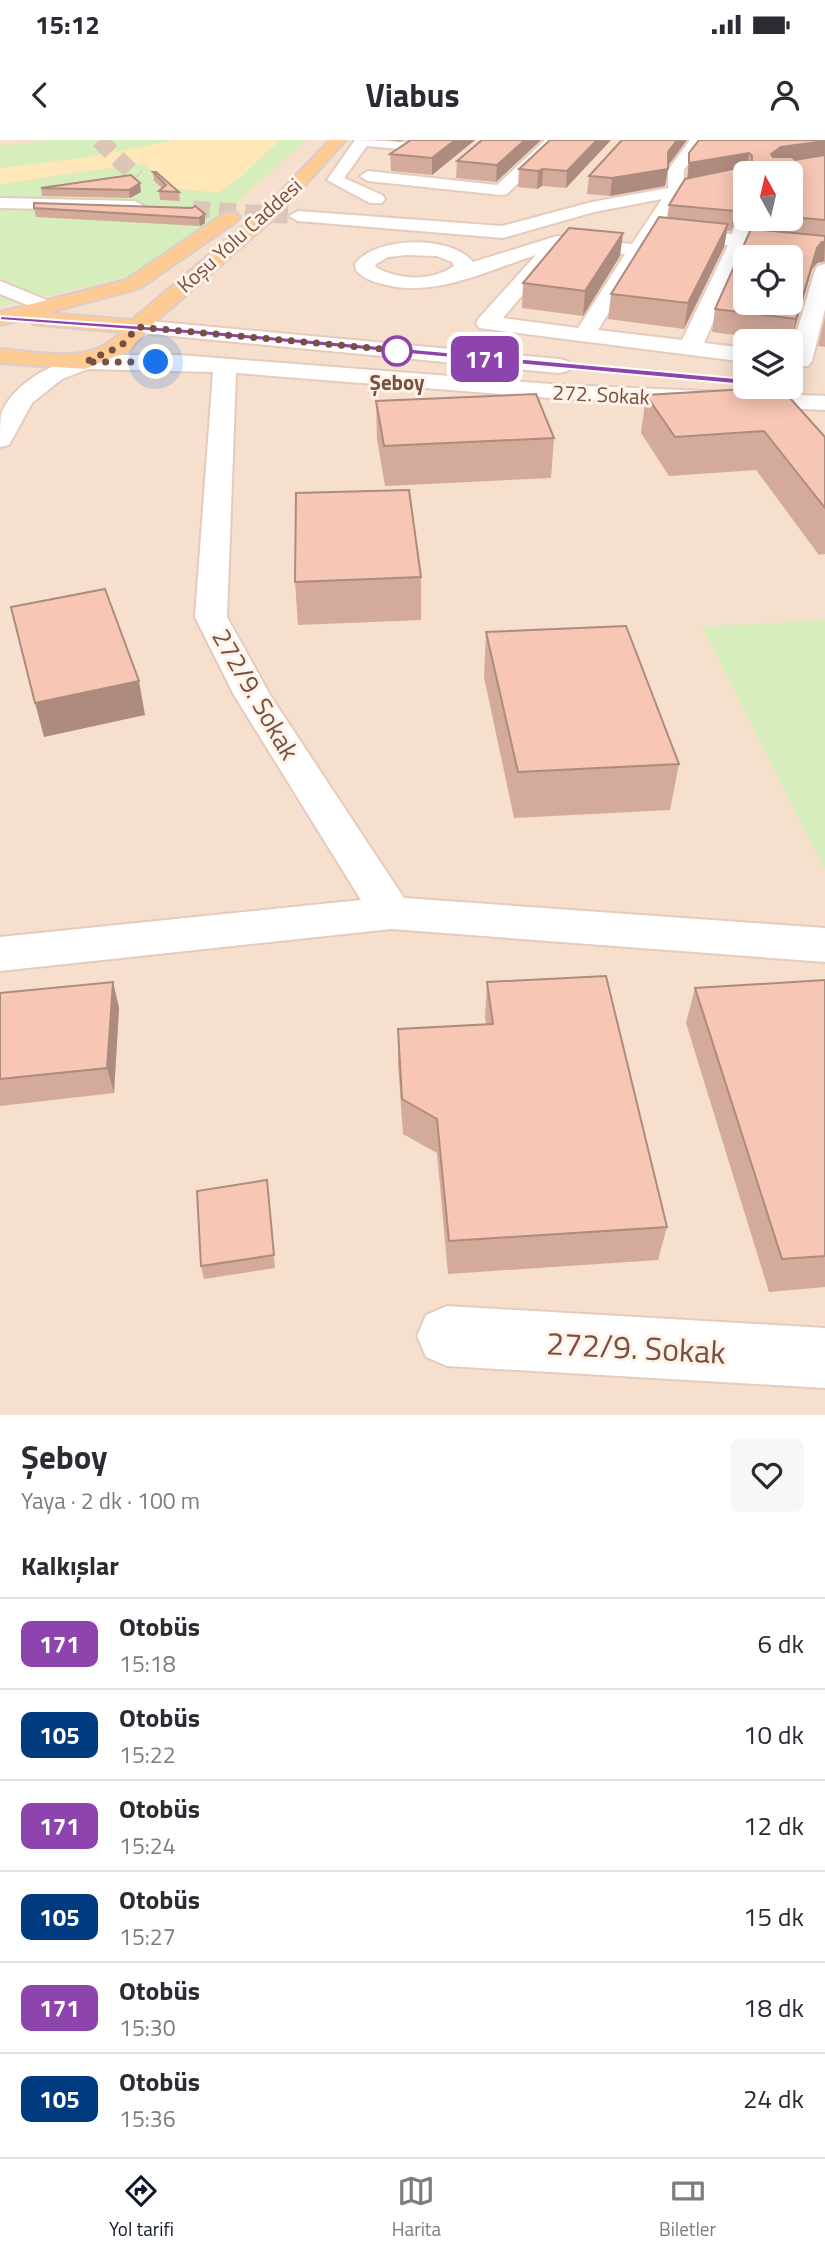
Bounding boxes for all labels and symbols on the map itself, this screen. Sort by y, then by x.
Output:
north arrow [733,161,803,231]
street label: Koşu Yolu Caddesi [169,170,309,300]
marker: Şeboy [382,336,412,366]
line badge: 171 [445,336,525,382]
your location [138,344,173,379]
place label: Şeboy [369,366,425,398]
street label: 272. Sokak [551,375,651,413]
street label: 272/9. Sokak [203,621,309,767]
street label: 272/9. Sokak [545,1318,727,1376]

